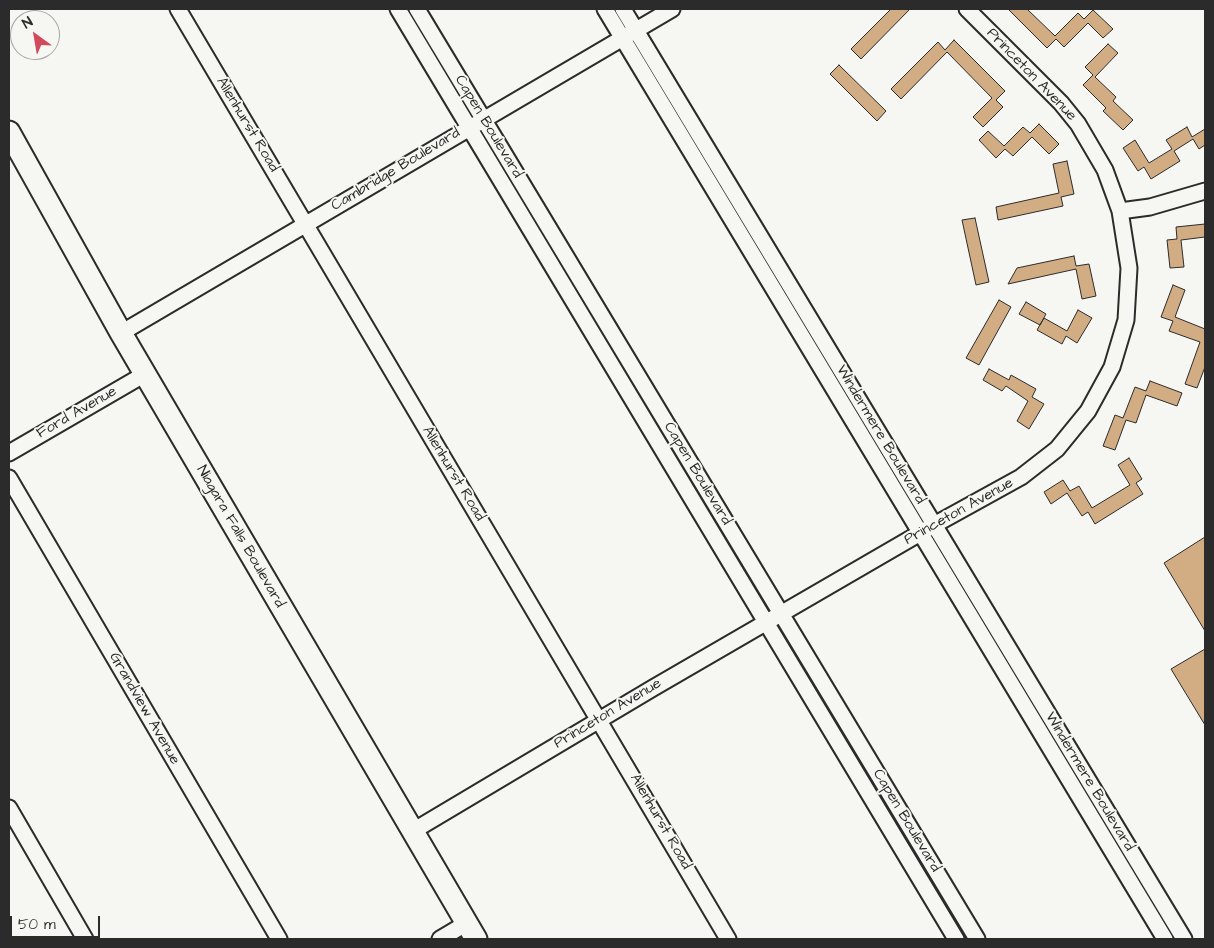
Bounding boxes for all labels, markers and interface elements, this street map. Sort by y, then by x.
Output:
north arrow [10,10,60,60]
text: N [19,12,37,34]
street label: Princeton Avenue [982,25,1080,125]
street label: Capen Boulevard [450,72,526,182]
street label: Allenhurst Road [212,74,282,176]
street label: Cambridge Boulevard [328,124,464,216]
street label: Windermere Boulevard [831,362,929,508]
street label: Ford Avenue [34,383,120,443]
street label: Capen Boulevard [659,419,735,529]
street label: Allenhurst Road [418,423,488,525]
street label: Niagara Falls Boulevard [192,463,288,611]
street label: Princeton Avenue [901,475,1017,549]
street label: Grandview Avenue [105,650,183,768]
street label: Princeton Avenue [551,675,665,753]
street label: Windermere Boulevard [1040,709,1138,855]
street label: Capen Boulevard [868,766,944,876]
street label: Allenhurst Road [625,771,695,873]
scale bar [12,906,102,938]
text: 50 m [18,914,56,935]

